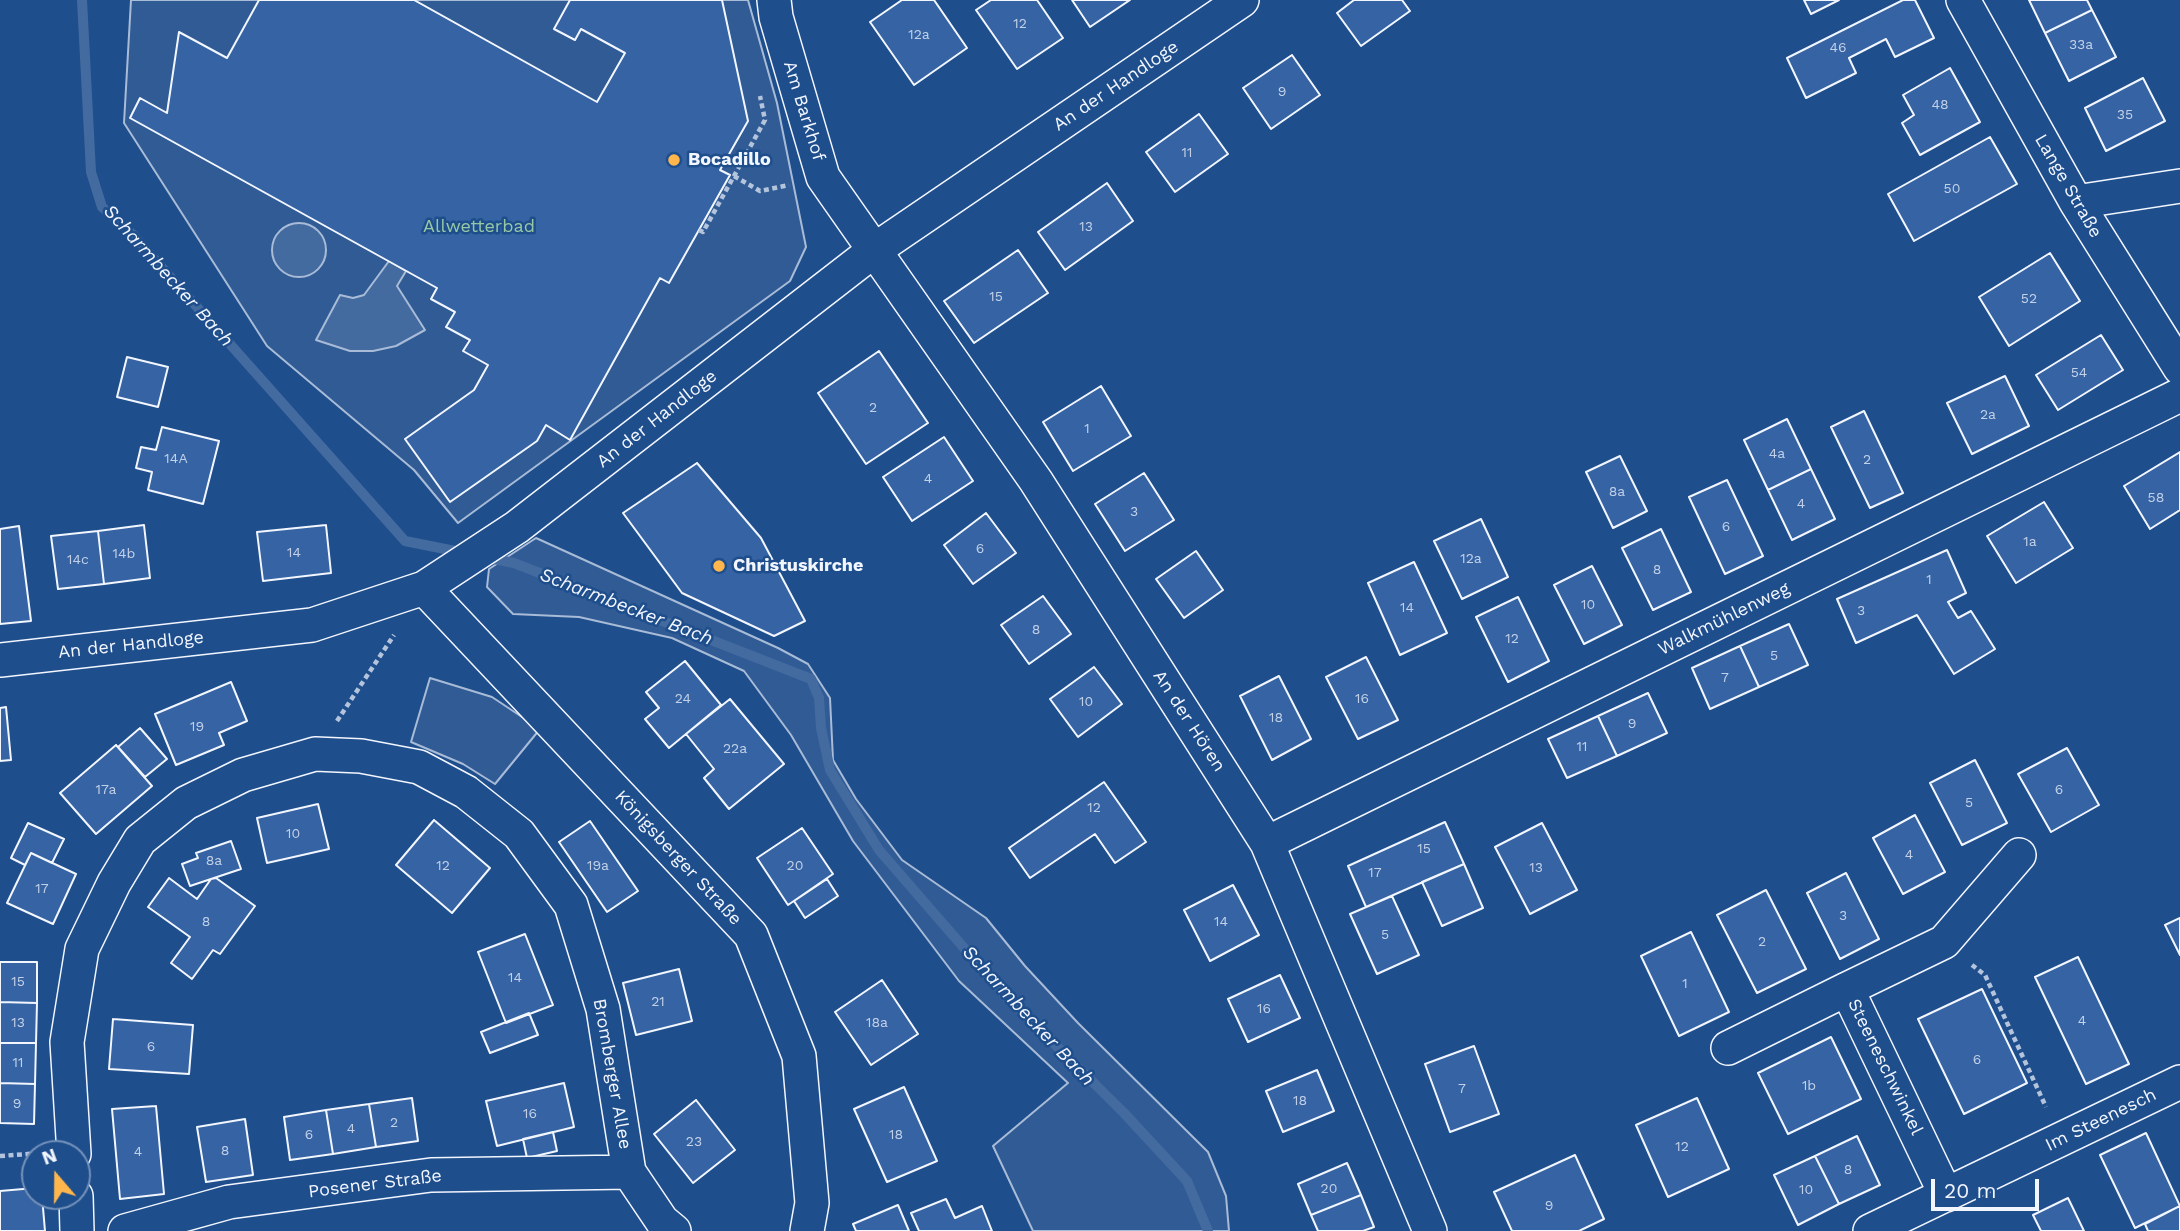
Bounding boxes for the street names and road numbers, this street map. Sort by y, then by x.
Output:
street label: An der Handloge [1049,36,1183,136]
street label: Am Barkhof [779,58,829,164]
street label: Lange Straße [2030,130,2106,242]
street label: An der Handloge [593,365,721,473]
street label: Walkmühlenweg [1655,578,1793,660]
street label: An der Handloge [57,627,205,663]
street label: An der Hören [1148,666,1230,776]
street label: Königsberger Straße [610,786,746,930]
street label: Steeneschwinkel [1843,995,1927,1139]
street label: Bromberger Allee [588,997,636,1151]
street label: Im Steenesch [2042,1084,2160,1156]
street label: Posener Straße [307,1165,443,1203]

